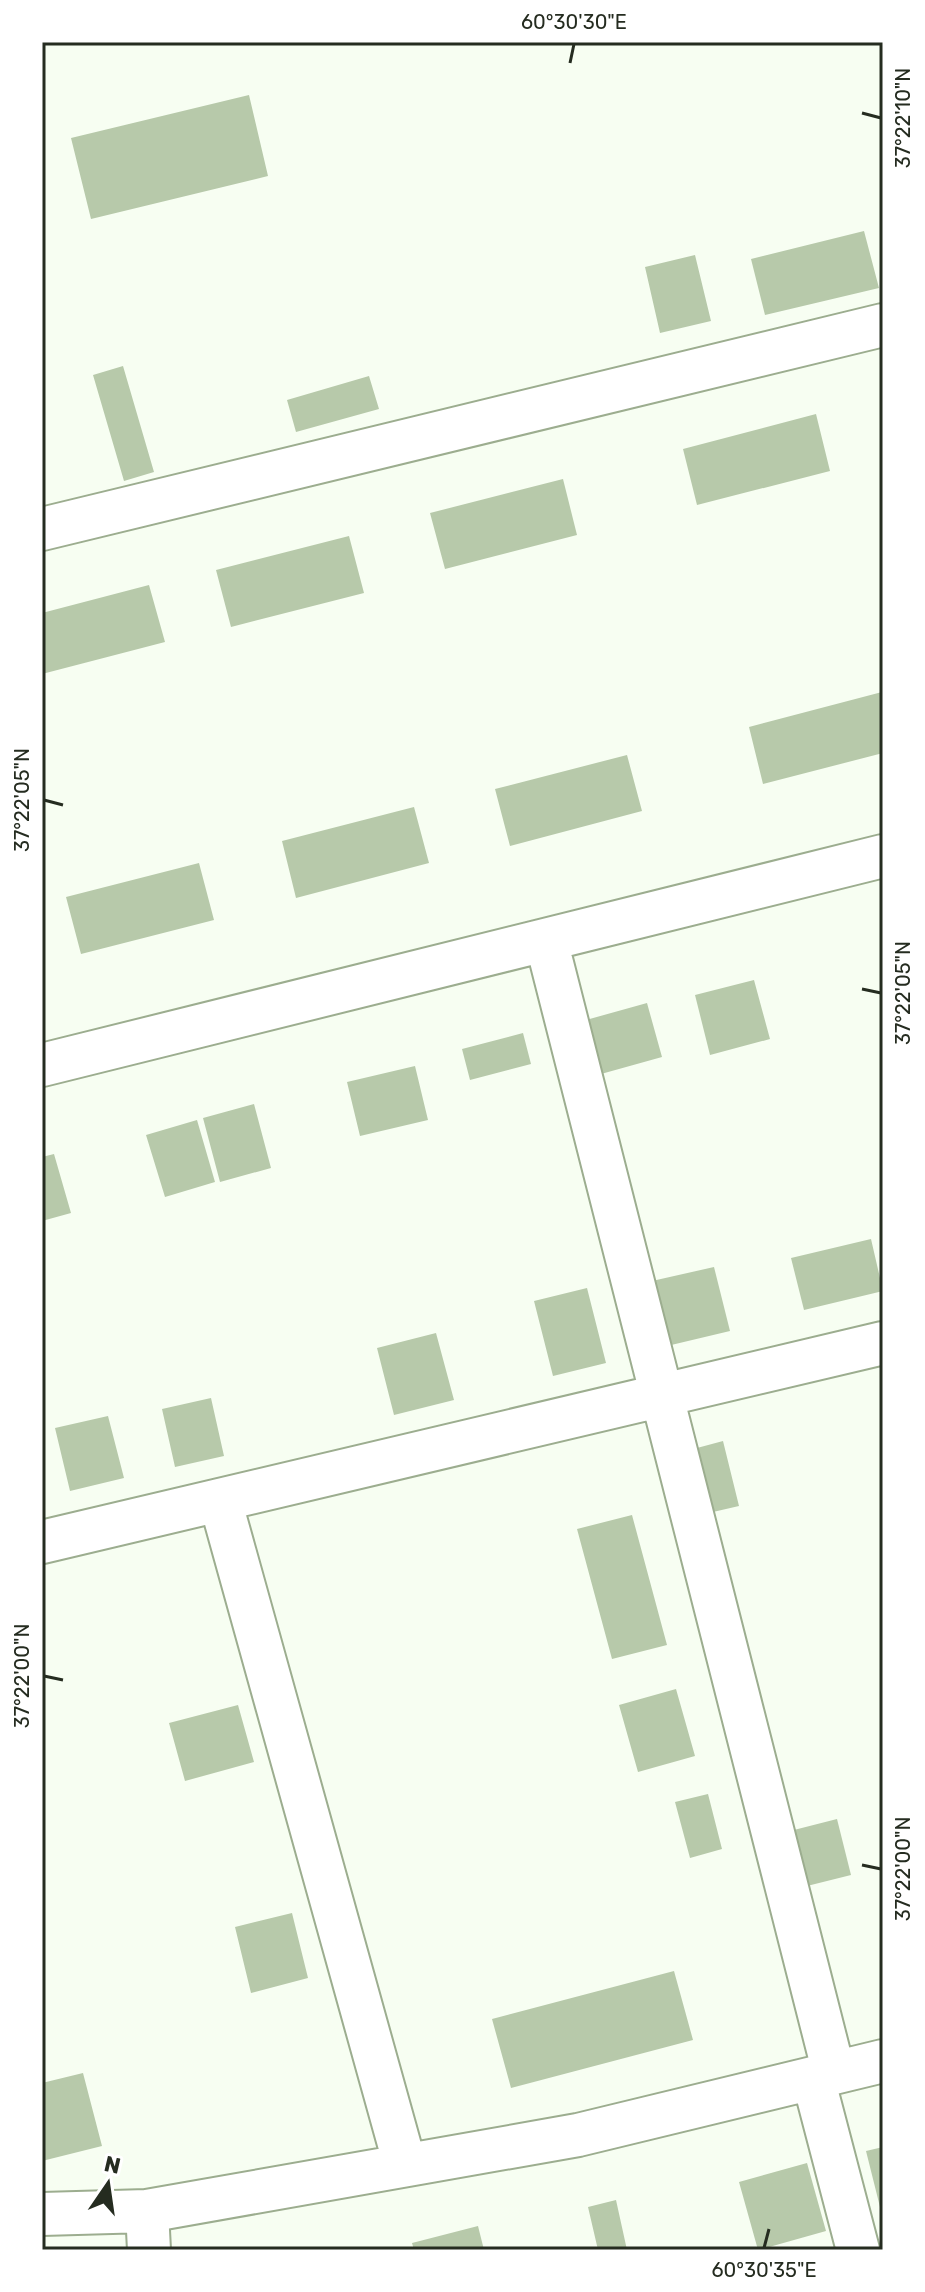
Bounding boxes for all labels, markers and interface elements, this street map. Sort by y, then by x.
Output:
text: 60°30'30"E [521,10,627,34]
text: 37°22'10"N [891,68,915,168]
text: 37°22'05"N [10,748,34,852]
text: 37°22'05"N [891,941,915,1045]
text: 37°22'00"N [10,1624,34,1728]
text: 37°22'00"N [891,1817,915,1921]
north arrow [68,2144,148,2224]
text: N [102,2150,123,2180]
text: 60°30'35"E [711,2258,817,2282]

